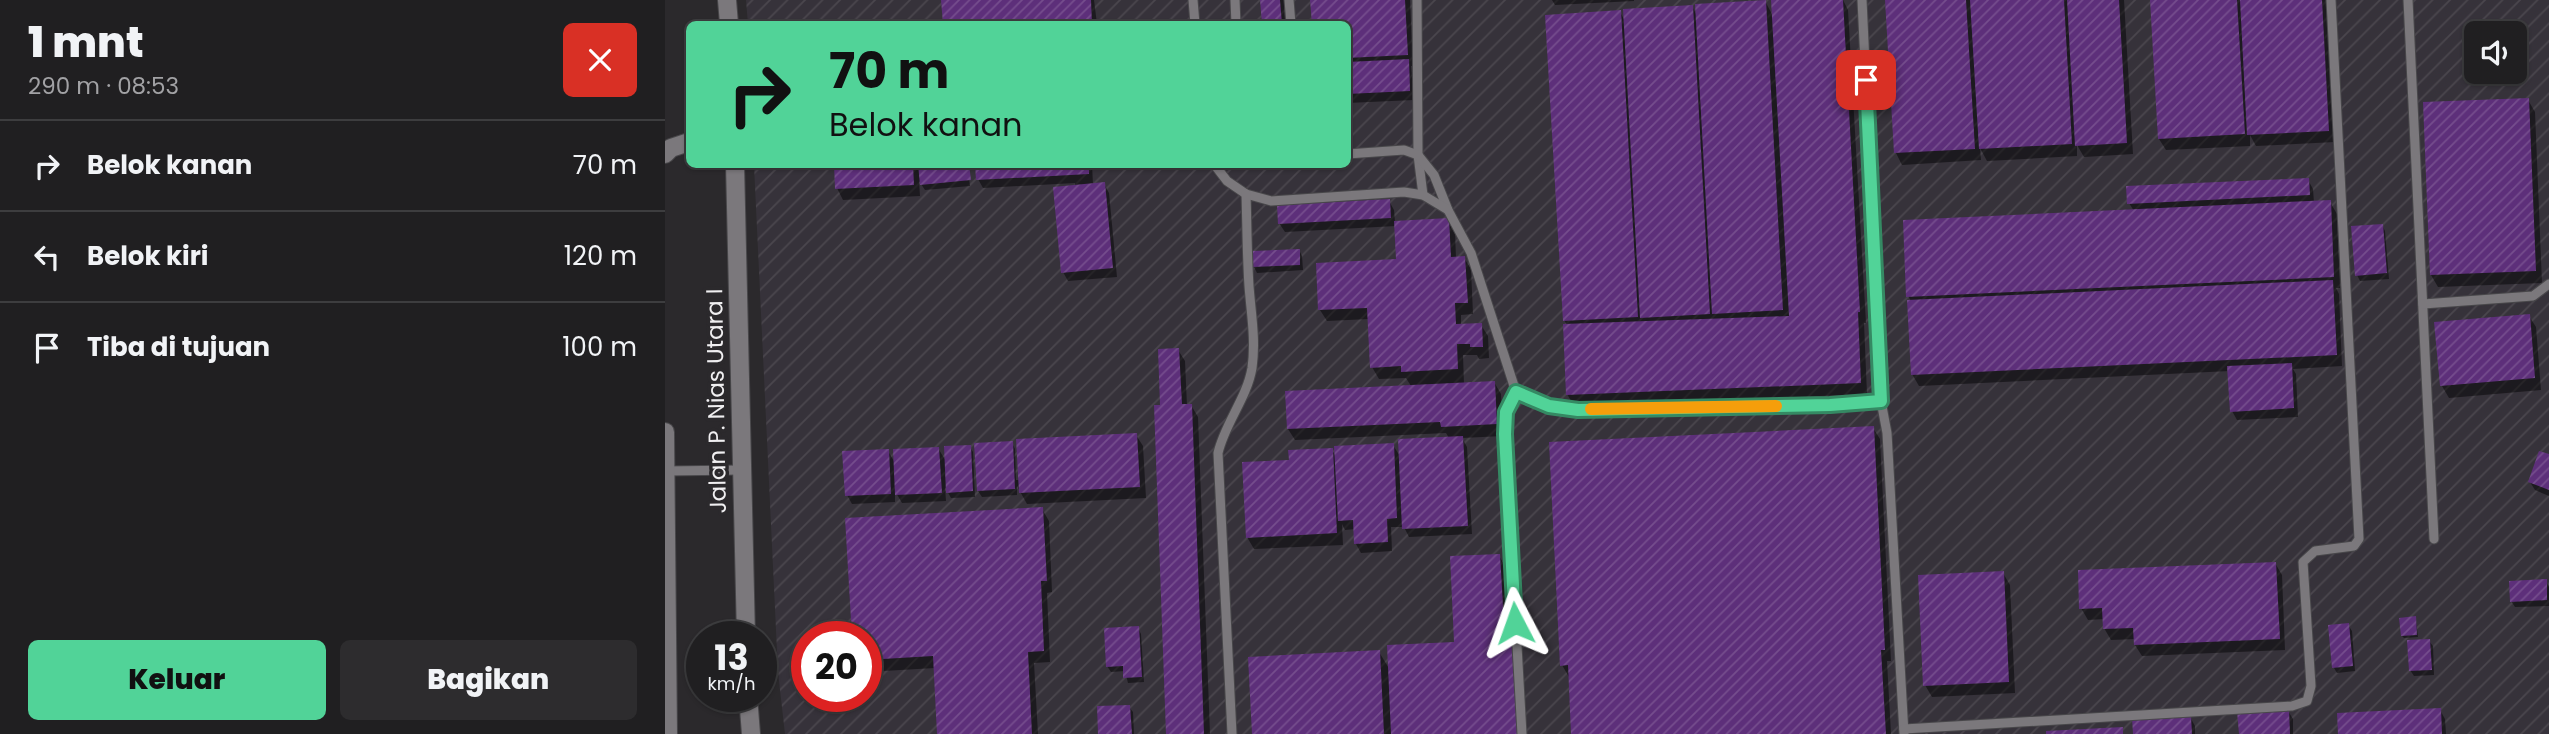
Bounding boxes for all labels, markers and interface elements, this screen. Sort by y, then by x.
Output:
text: 1 mnt [28,13,144,72]
map controls [2464,21,2527,84]
button: sound [2464,21,2527,84]
button: close [563,23,637,97]
text: 70 m [829,37,949,105]
icon: right [714,49,805,140]
pin [1836,50,1896,110]
icon: arrive [1847,61,1885,99]
text: 290 m · 08:53 [28,70,179,102]
text: Belok kanan [829,102,1023,147]
icon: right [28,147,66,185]
text: Belok kanan [87,147,252,183]
text: 70 m [573,147,637,183]
icon: left [28,238,66,276]
text: Belok kiri [87,238,209,274]
text: 120 m [564,238,637,274]
street label: Jalan P. Nias Utara I [698,288,734,514]
icon: arrive [28,329,66,367]
text: Tiba di tujuan [87,329,270,365]
text: 100 m [562,329,637,365]
position arrow [1478,586,1552,660]
speed limit sign: 20 [791,621,882,712]
text: 13 [714,633,749,682]
button: Keluar [28,640,326,720]
button: Bagikan [340,640,637,720]
text: km/h [708,671,755,696]

